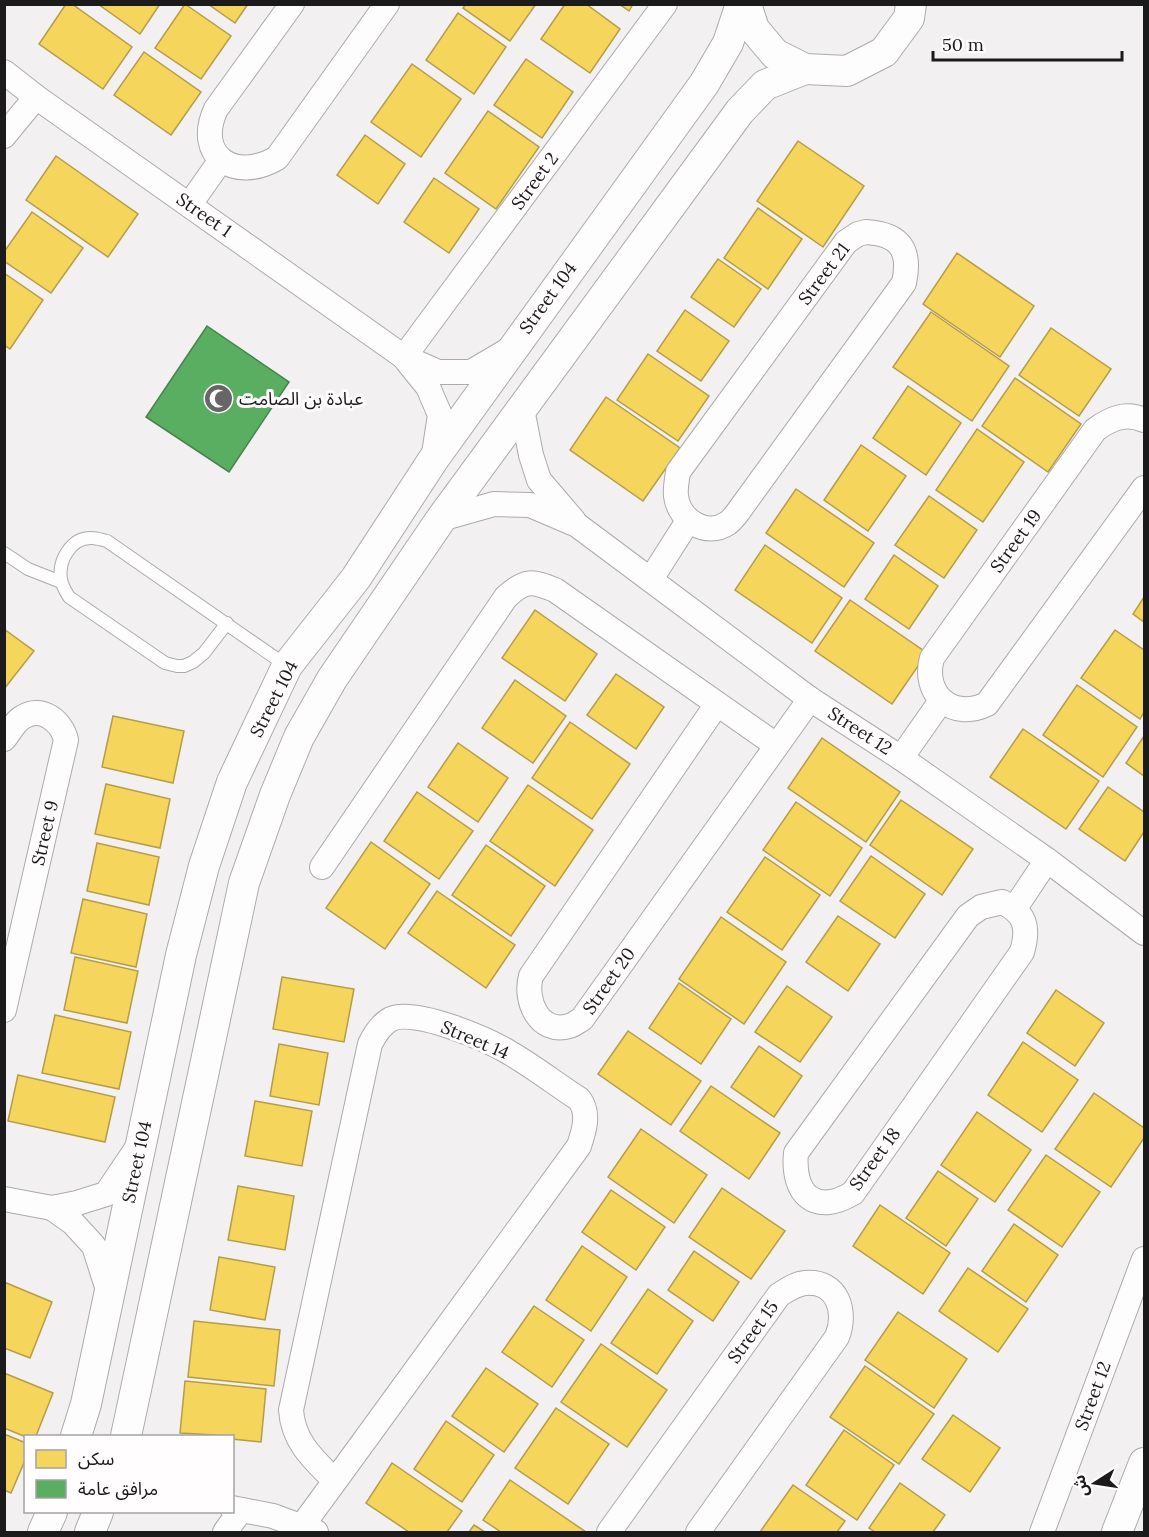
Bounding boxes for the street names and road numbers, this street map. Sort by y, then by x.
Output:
street label: Street 2 [506,147,563,214]
street label: Street 1 [172,187,236,242]
street label: Street 21 [793,238,854,309]
street label: Street 104 [514,257,582,338]
street label: Street 19 [985,505,1046,577]
street label: Street 104 [244,656,303,741]
street label: Street 12 [824,701,897,760]
street label: Street 9 [26,798,63,868]
street label: Street 20 [577,943,640,1019]
street label: Street 14 [438,1015,513,1064]
street label: Street 104 [117,1119,156,1205]
street label: Street 18 [844,1123,905,1195]
street label: Street 15 [722,1296,783,1368]
street label: Street 12 [1069,1358,1116,1434]

